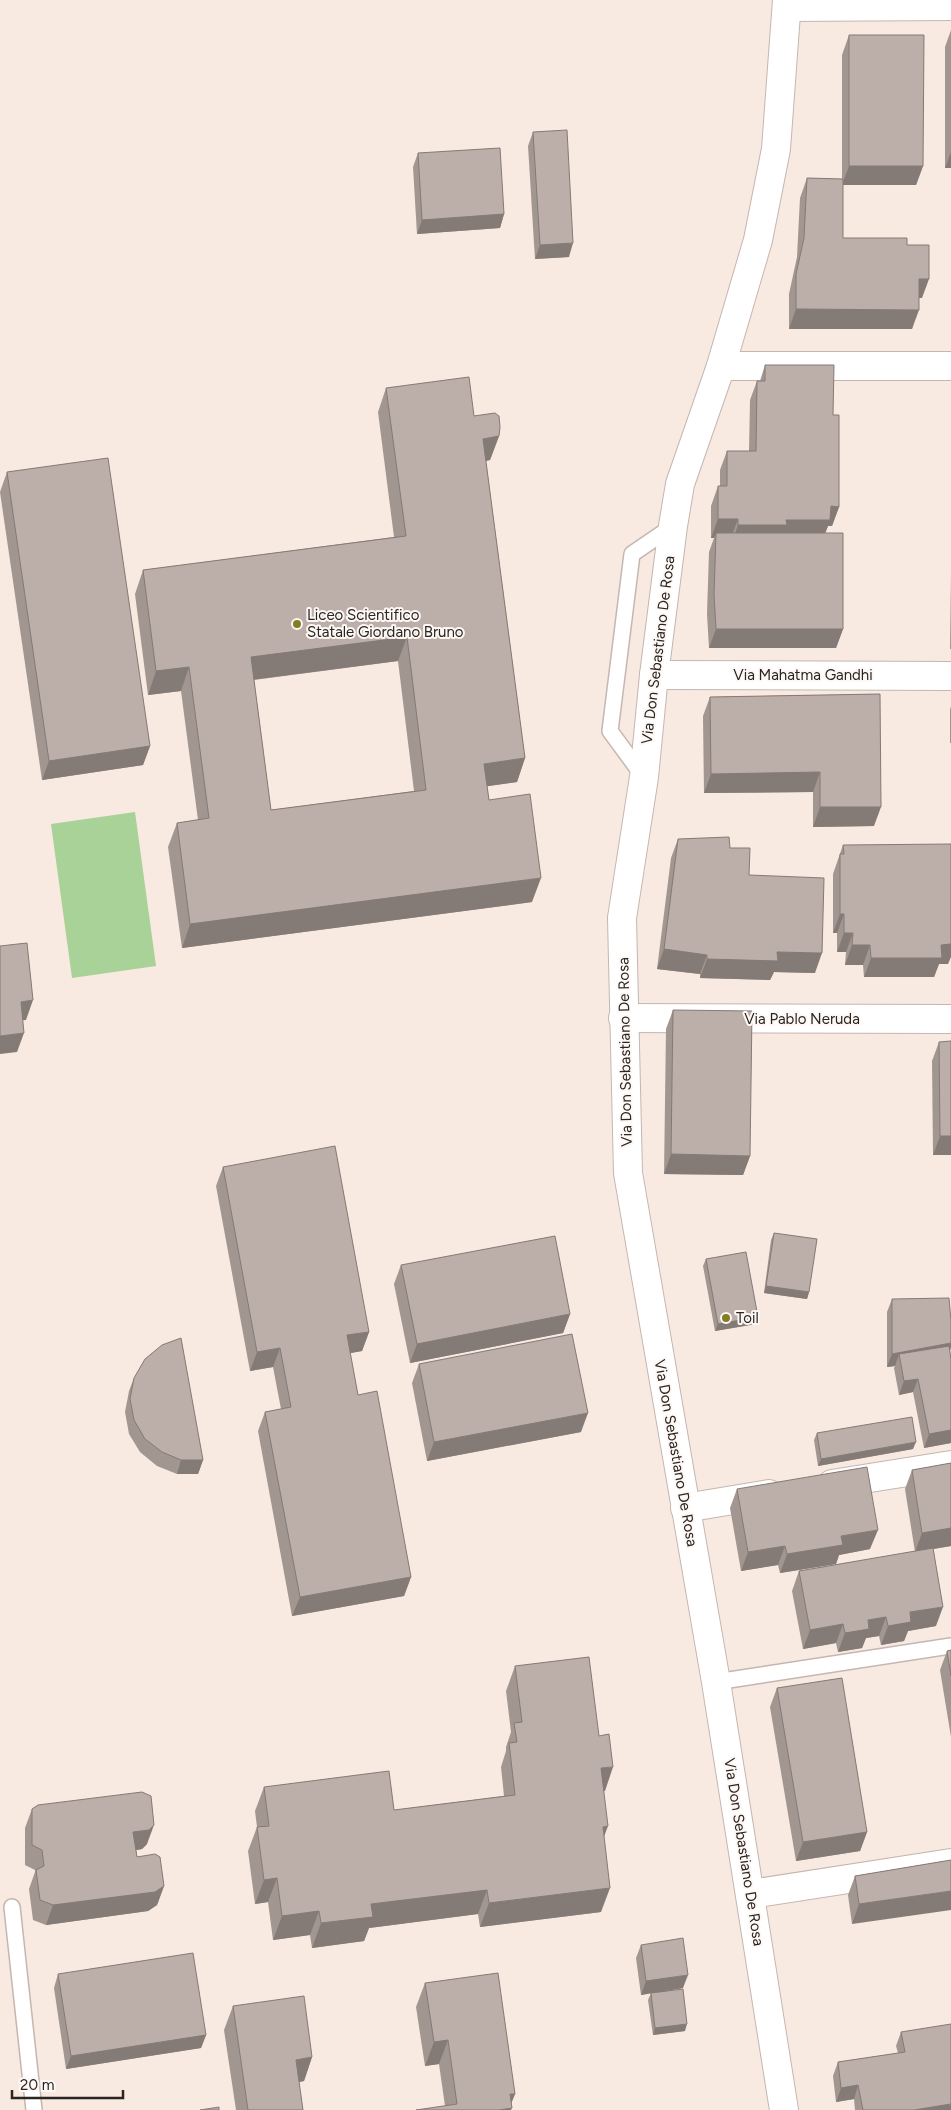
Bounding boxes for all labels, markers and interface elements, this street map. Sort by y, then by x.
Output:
street label: Via Don Sebastiano De Rosa [638,555,678,745]
place label: Liceo Scientifico Statale Giordano Bruno [307,606,464,641]
marker: Liceo Scientifico Statale Giordano Bruno [291,618,303,630]
street label: Via Mahatma Gandhi [733,666,873,684]
street label: Via Don Sebastiano De Rosa [614,957,636,1147]
street label: Via Pablo Neruda [744,1010,860,1028]
place label: Toil [736,1309,759,1327]
marker: Toil [720,1312,732,1324]
street label: Via Don Sebastiano De Rosa [651,1358,701,1548]
street label: Via Don Sebastiano De Rosa [720,1757,768,1947]
scale bar [12,2068,124,2100]
text: 20 m [20,2076,54,2094]

